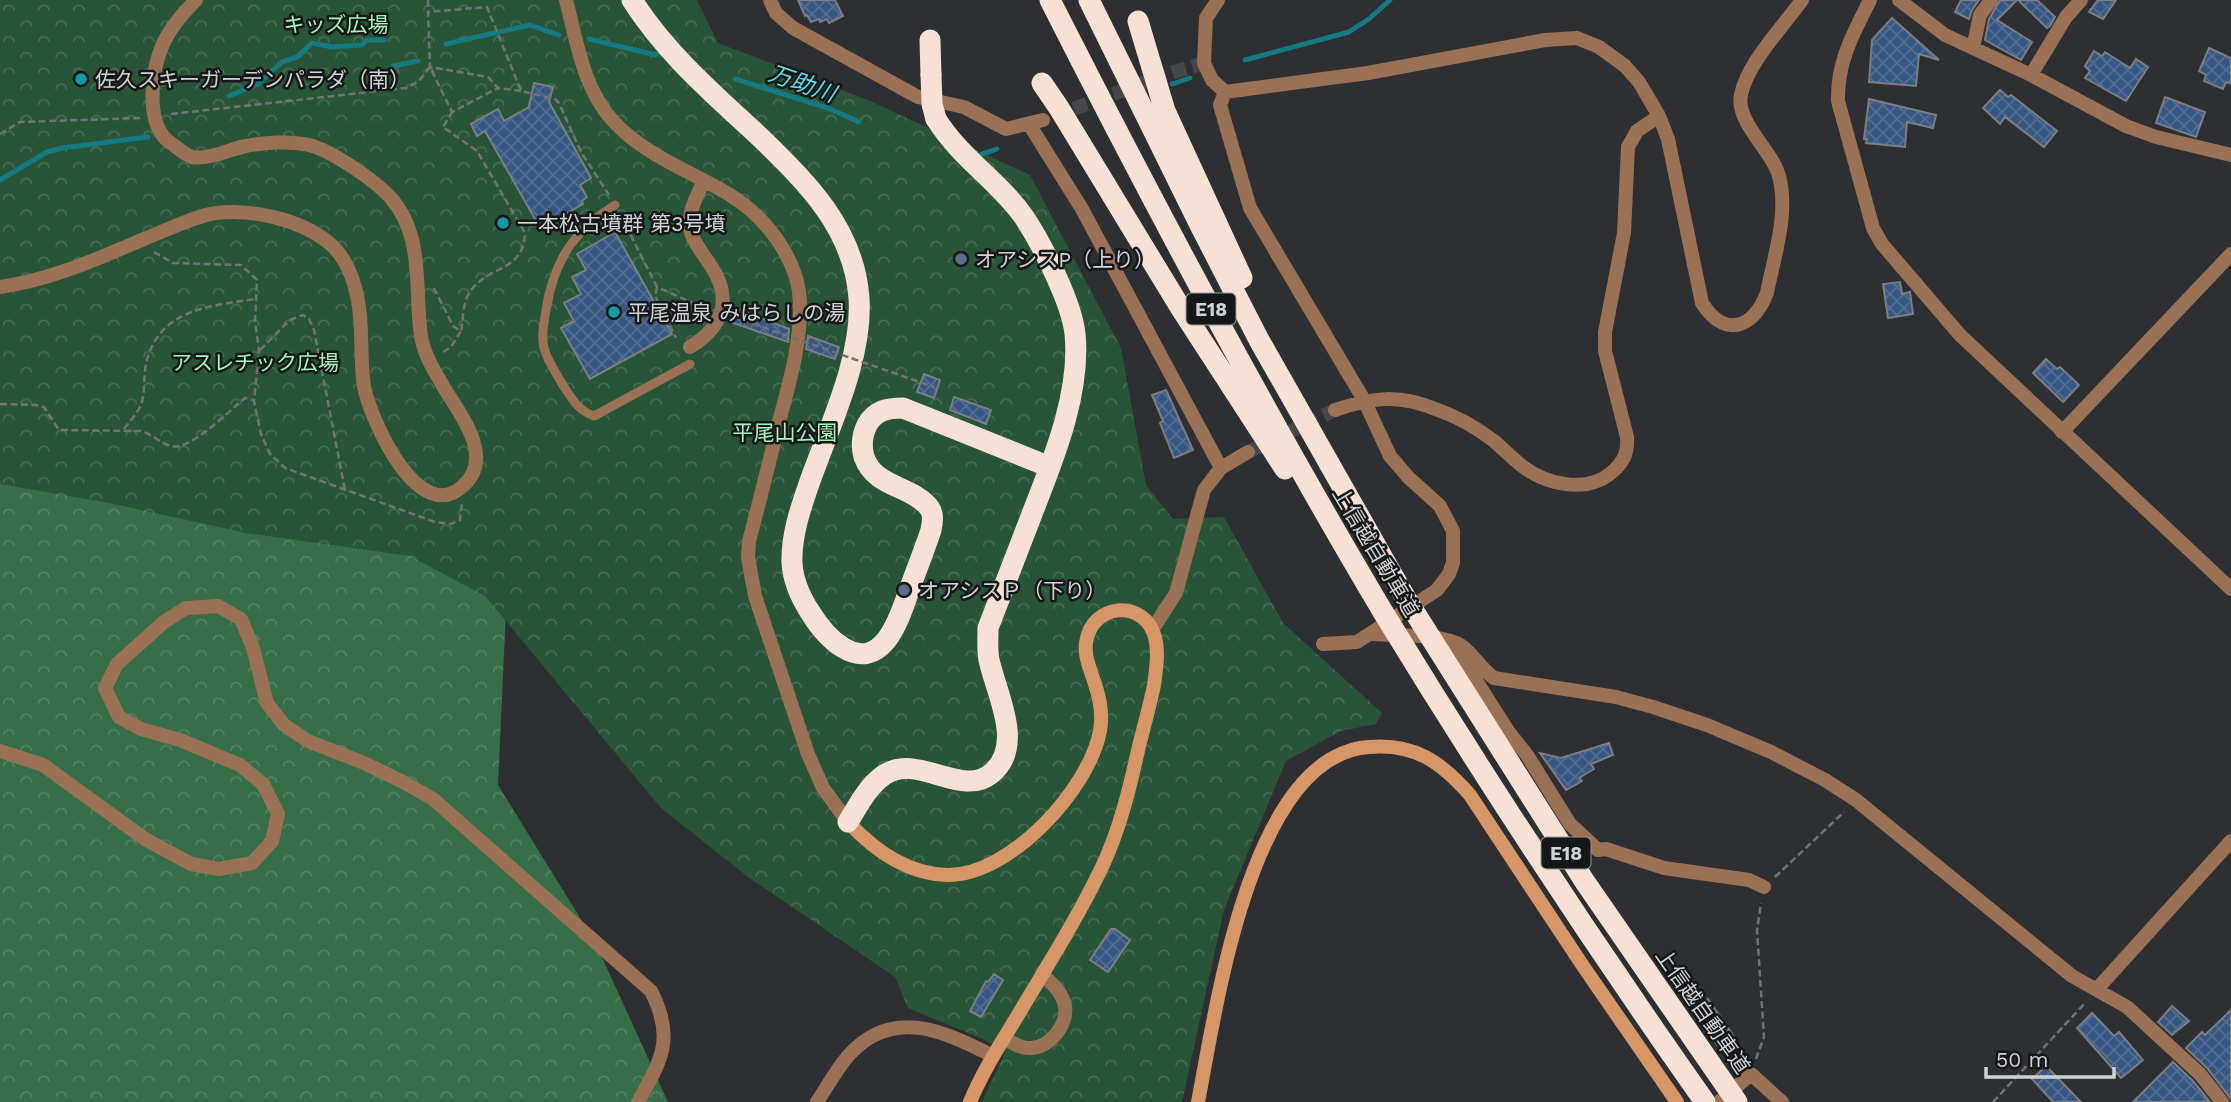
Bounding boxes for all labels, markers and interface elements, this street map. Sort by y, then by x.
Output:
park label: キッズ広場 [284,12,389,37]
water label: 万助川 [765,60,842,109]
place label: 佐久スキーガーデンパラダ（南） [95,67,410,92]
marker: 佐久スキーガーデンパラダ（南） [73,71,89,87]
place label: 一本松古墳群 第3号墳 [517,211,725,236]
marker: 一本松古墳群 第3号墳 [495,215,511,231]
place label: オアシスP（上り） [975,247,1155,272]
marker: オアシスP（上り） [953,251,969,267]
road number: E18 [1186,294,1236,324]
place label: 平尾温泉 みはらしの湯 [628,300,845,325]
marker: 平尾温泉 みはらしの湯 [606,304,622,320]
park label: アスレチック広場 [171,350,339,375]
park label: 平尾山公園 [733,420,838,445]
street label: 上信越自動車道 [1327,483,1425,621]
place label: オアシスＰ（下り） [918,578,1106,603]
marker: オアシスＰ（下り） [896,582,912,598]
road number: E18 [1542,838,1590,868]
street label: 上信越自動車道 [1651,944,1755,1078]
scale bar [1986,1036,2114,1080]
text: 50 m [1996,1047,2048,1072]

